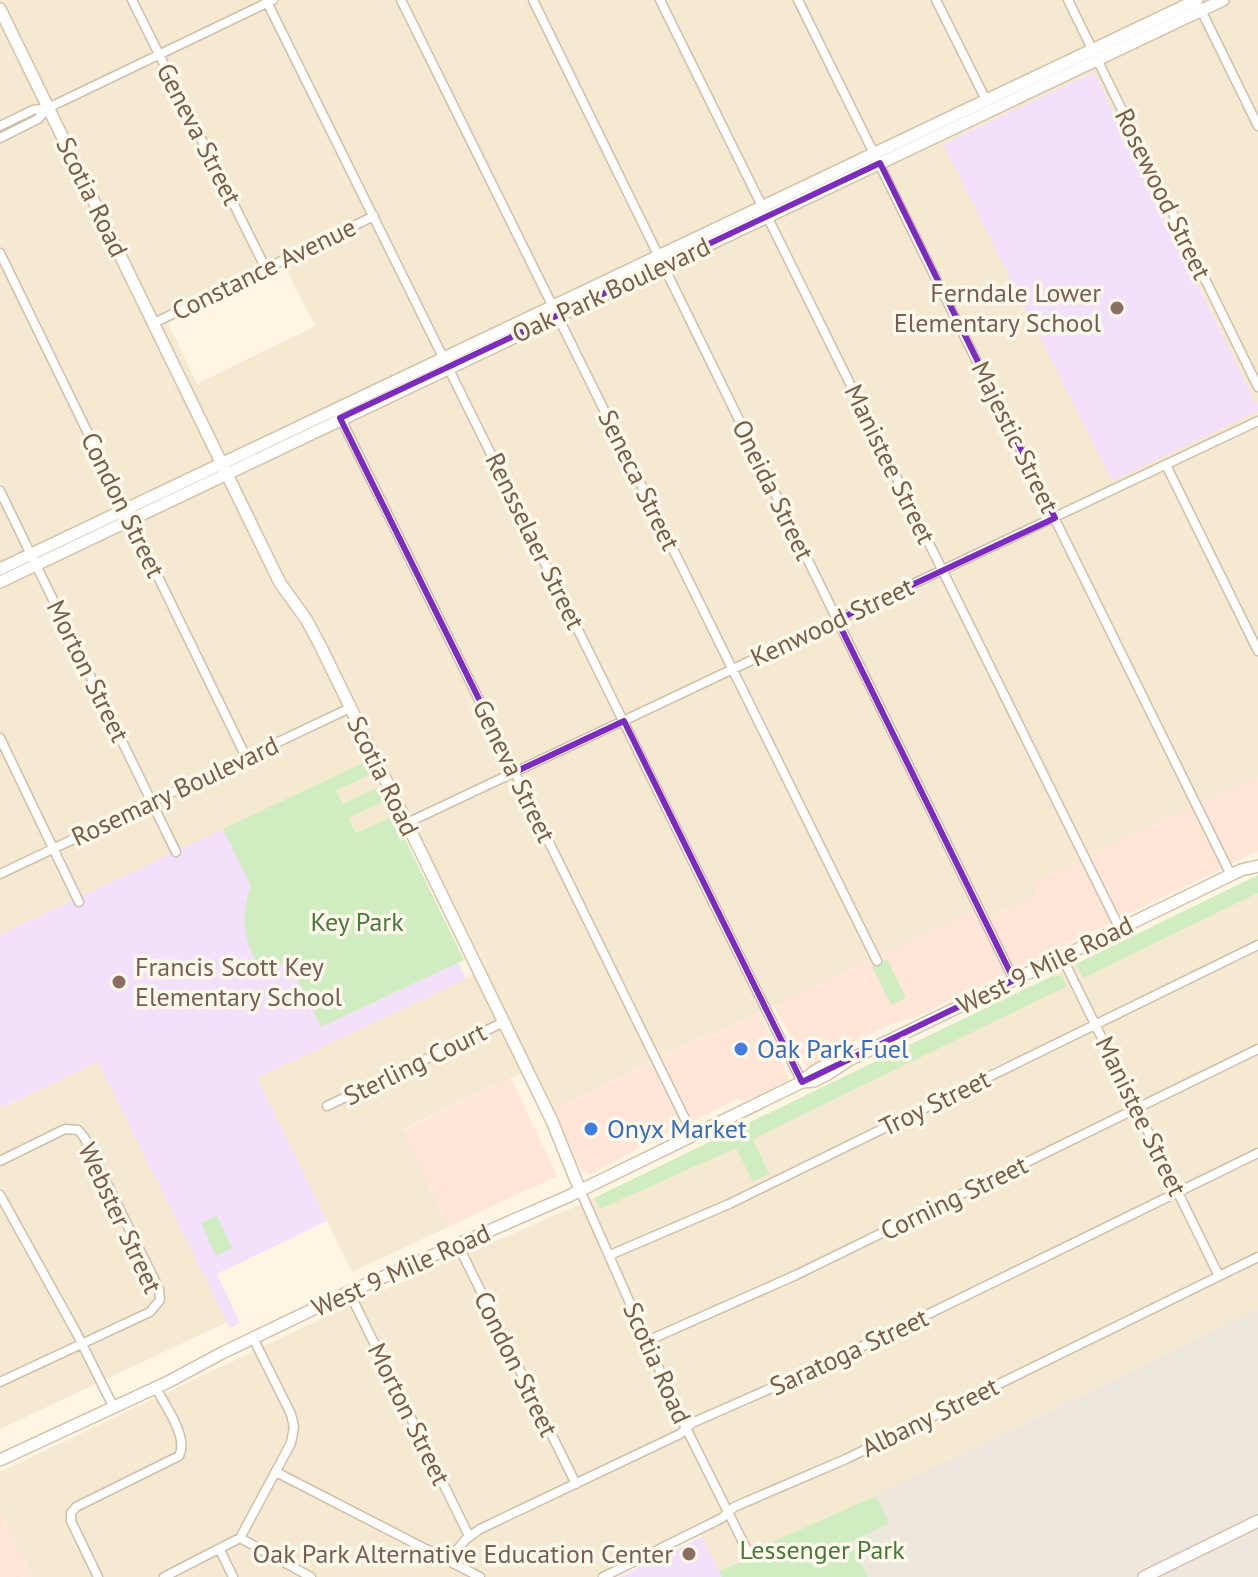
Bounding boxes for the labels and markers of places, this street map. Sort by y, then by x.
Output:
place label: Ferndale Lower Elementary School [894,276,1101,339]
marker: Ferndale Lower Elementary School [1108,299,1126,317]
place label: Francis Scott Key Elementary School [135,950,343,1013]
marker: Francis Scott Key Elementary School [110,973,128,991]
place label: Oak Park Fuel [757,1032,909,1065]
marker: Oak Park Fuel [732,1040,750,1058]
place label: Onyx Market [607,1112,747,1145]
marker: Onyx Market [582,1120,600,1138]
place label: Oak Park Alternative Education Center [253,1537,673,1570]
marker: Oak Park Alternative Education Center [680,1545,698,1563]

